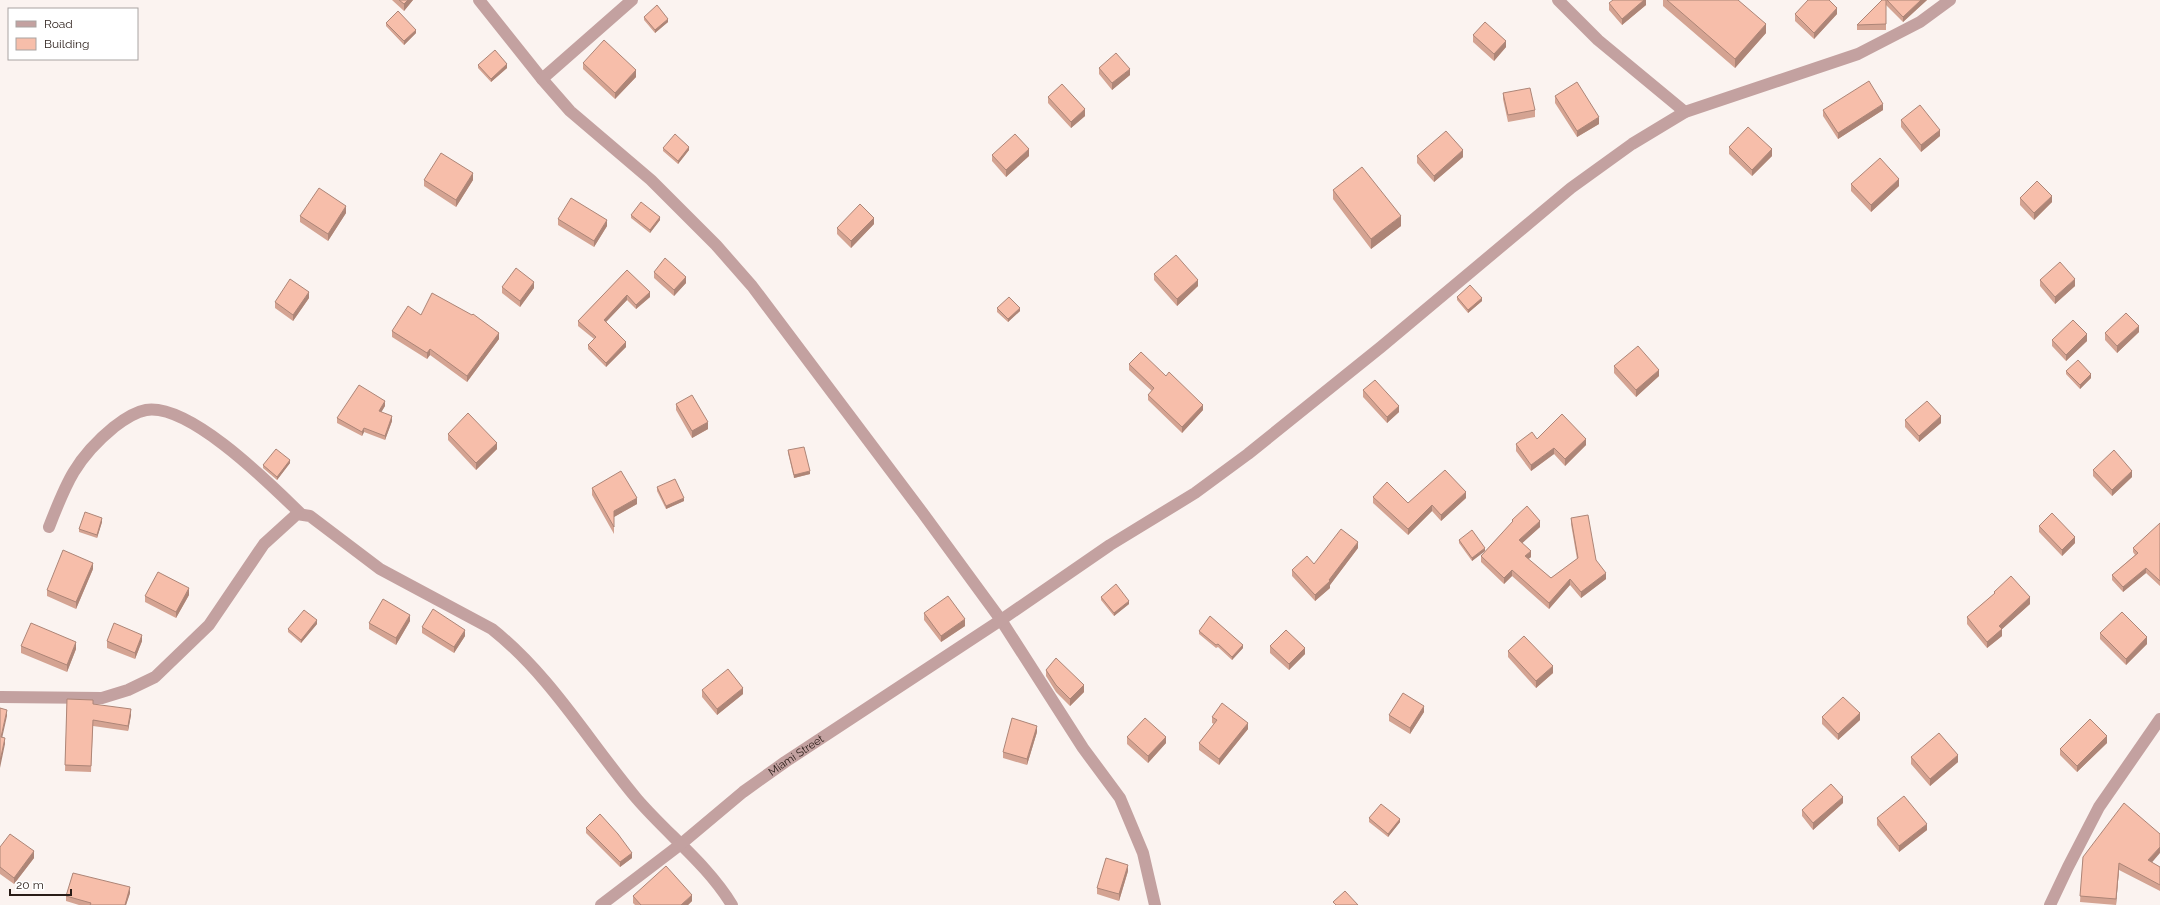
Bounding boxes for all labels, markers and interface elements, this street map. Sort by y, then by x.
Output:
legend [8,8,138,60]
text: Road [44,17,73,31]
text: Building [44,37,90,51]
street label: Miami Street [766,732,827,779]
scale bar [10,871,71,897]
text: 20 m [16,878,44,892]

